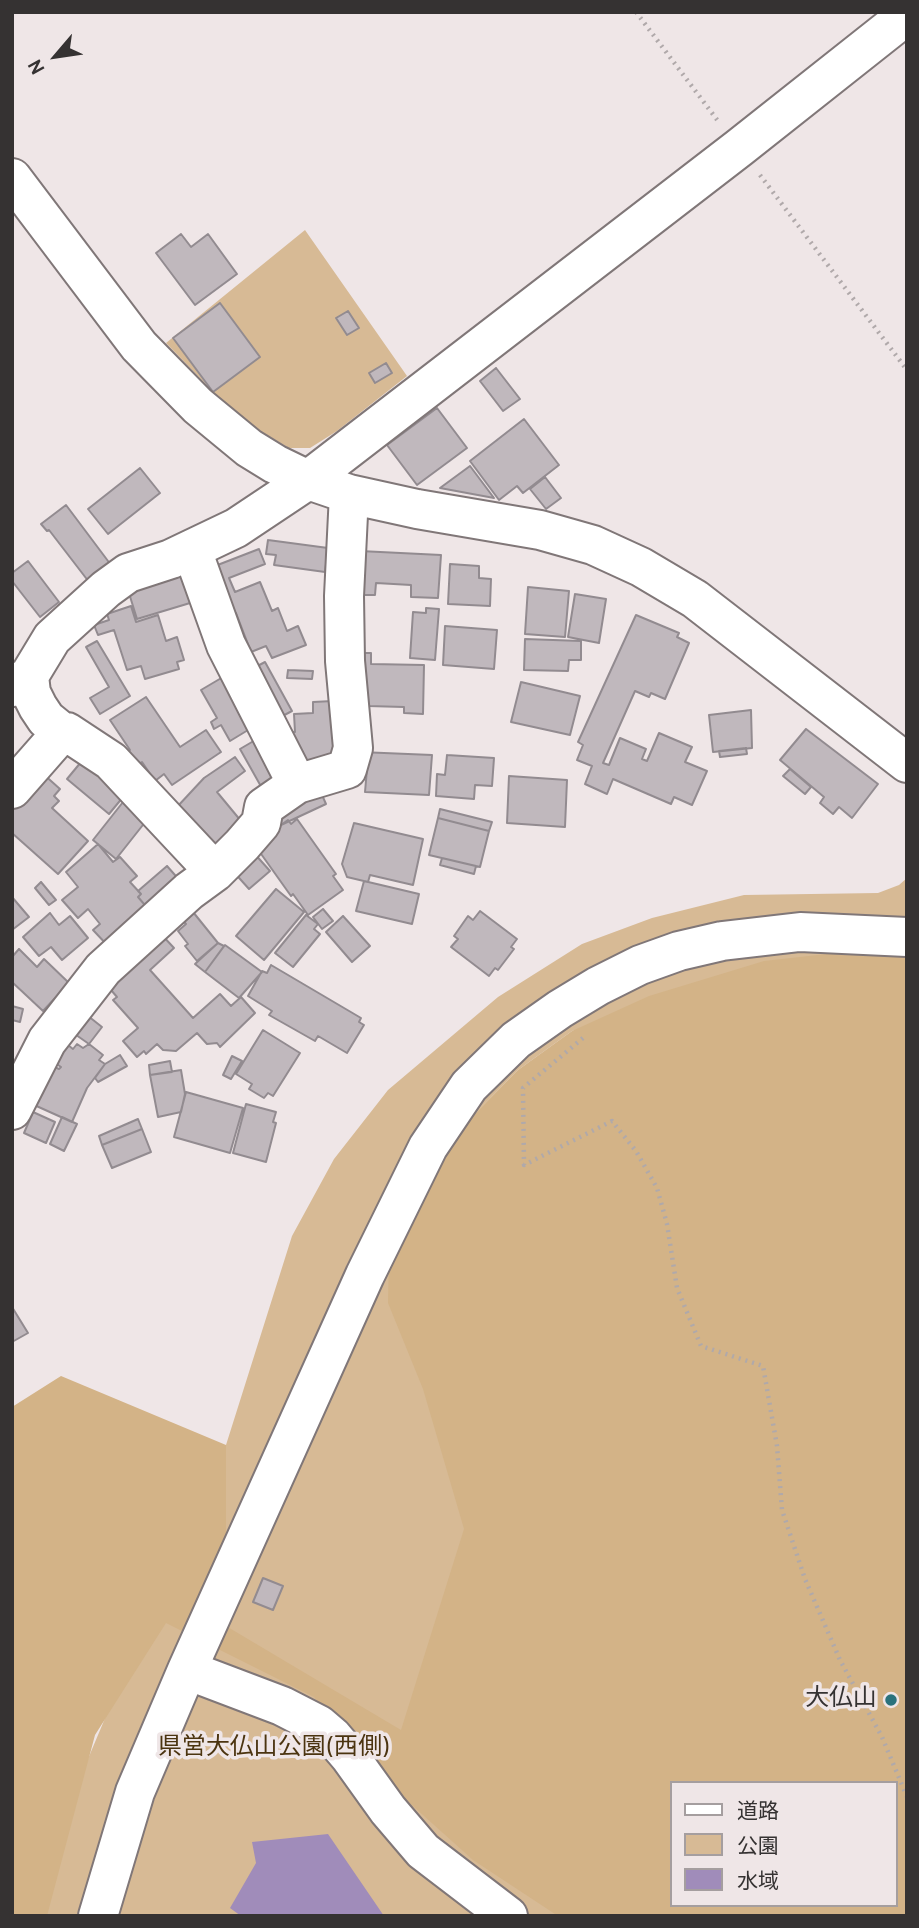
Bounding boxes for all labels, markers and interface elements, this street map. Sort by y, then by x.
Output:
north arrow [21,21,91,91]
text: N [24,54,51,78]
place label: 大仏山 [805,1686,877,1714]
marker: 大仏山 [883,1692,899,1708]
park label: 県営大仏山公園(西側) [158,1735,390,1763]
legend [670,1781,898,1907]
text: 道路 [737,1799,779,1826]
text: 公園 [737,1834,779,1861]
text: 水域 [737,1869,779,1896]

